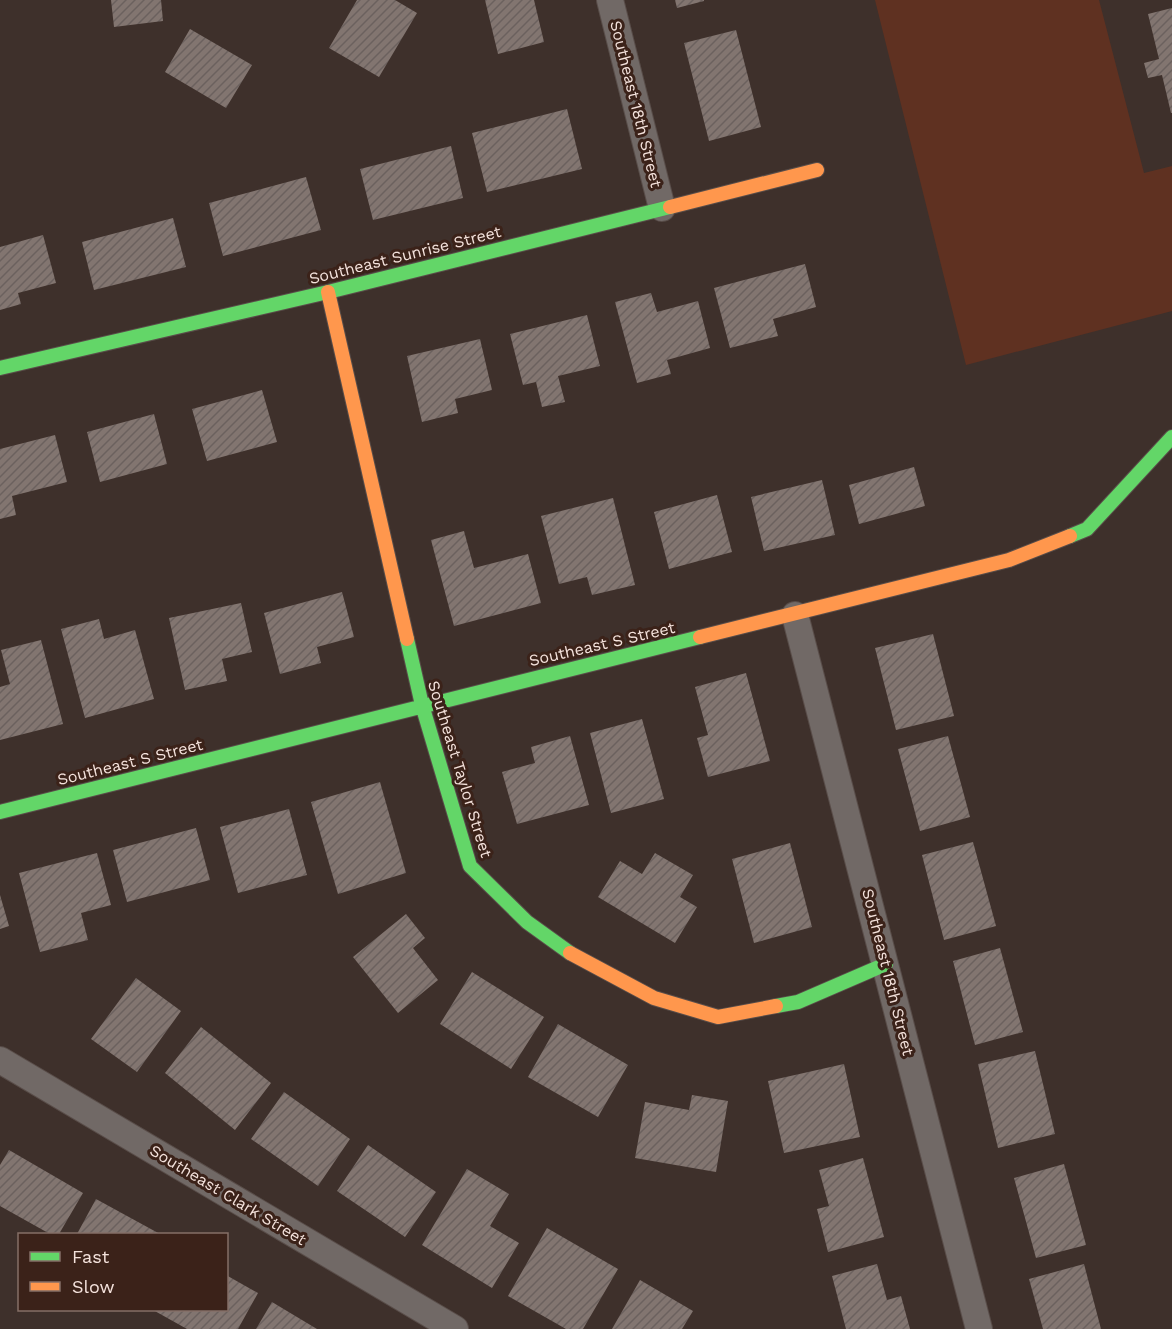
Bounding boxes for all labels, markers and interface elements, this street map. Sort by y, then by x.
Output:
street label: Southeast 18th Street [606,19,666,190]
street label: Southeast Sunrise Street [307,222,503,288]
street label: Southeast S Street [527,618,677,670]
street label: Southeast Taylor Street [424,678,496,860]
street label: Southeast S Street [55,735,205,789]
street label: Southeast 18th Street [858,887,918,1058]
street label: Southeast Clark Street [146,1141,310,1249]
legend [18,1233,228,1311]
text: Fast [72,1246,110,1267]
text: Slow [72,1276,115,1297]

